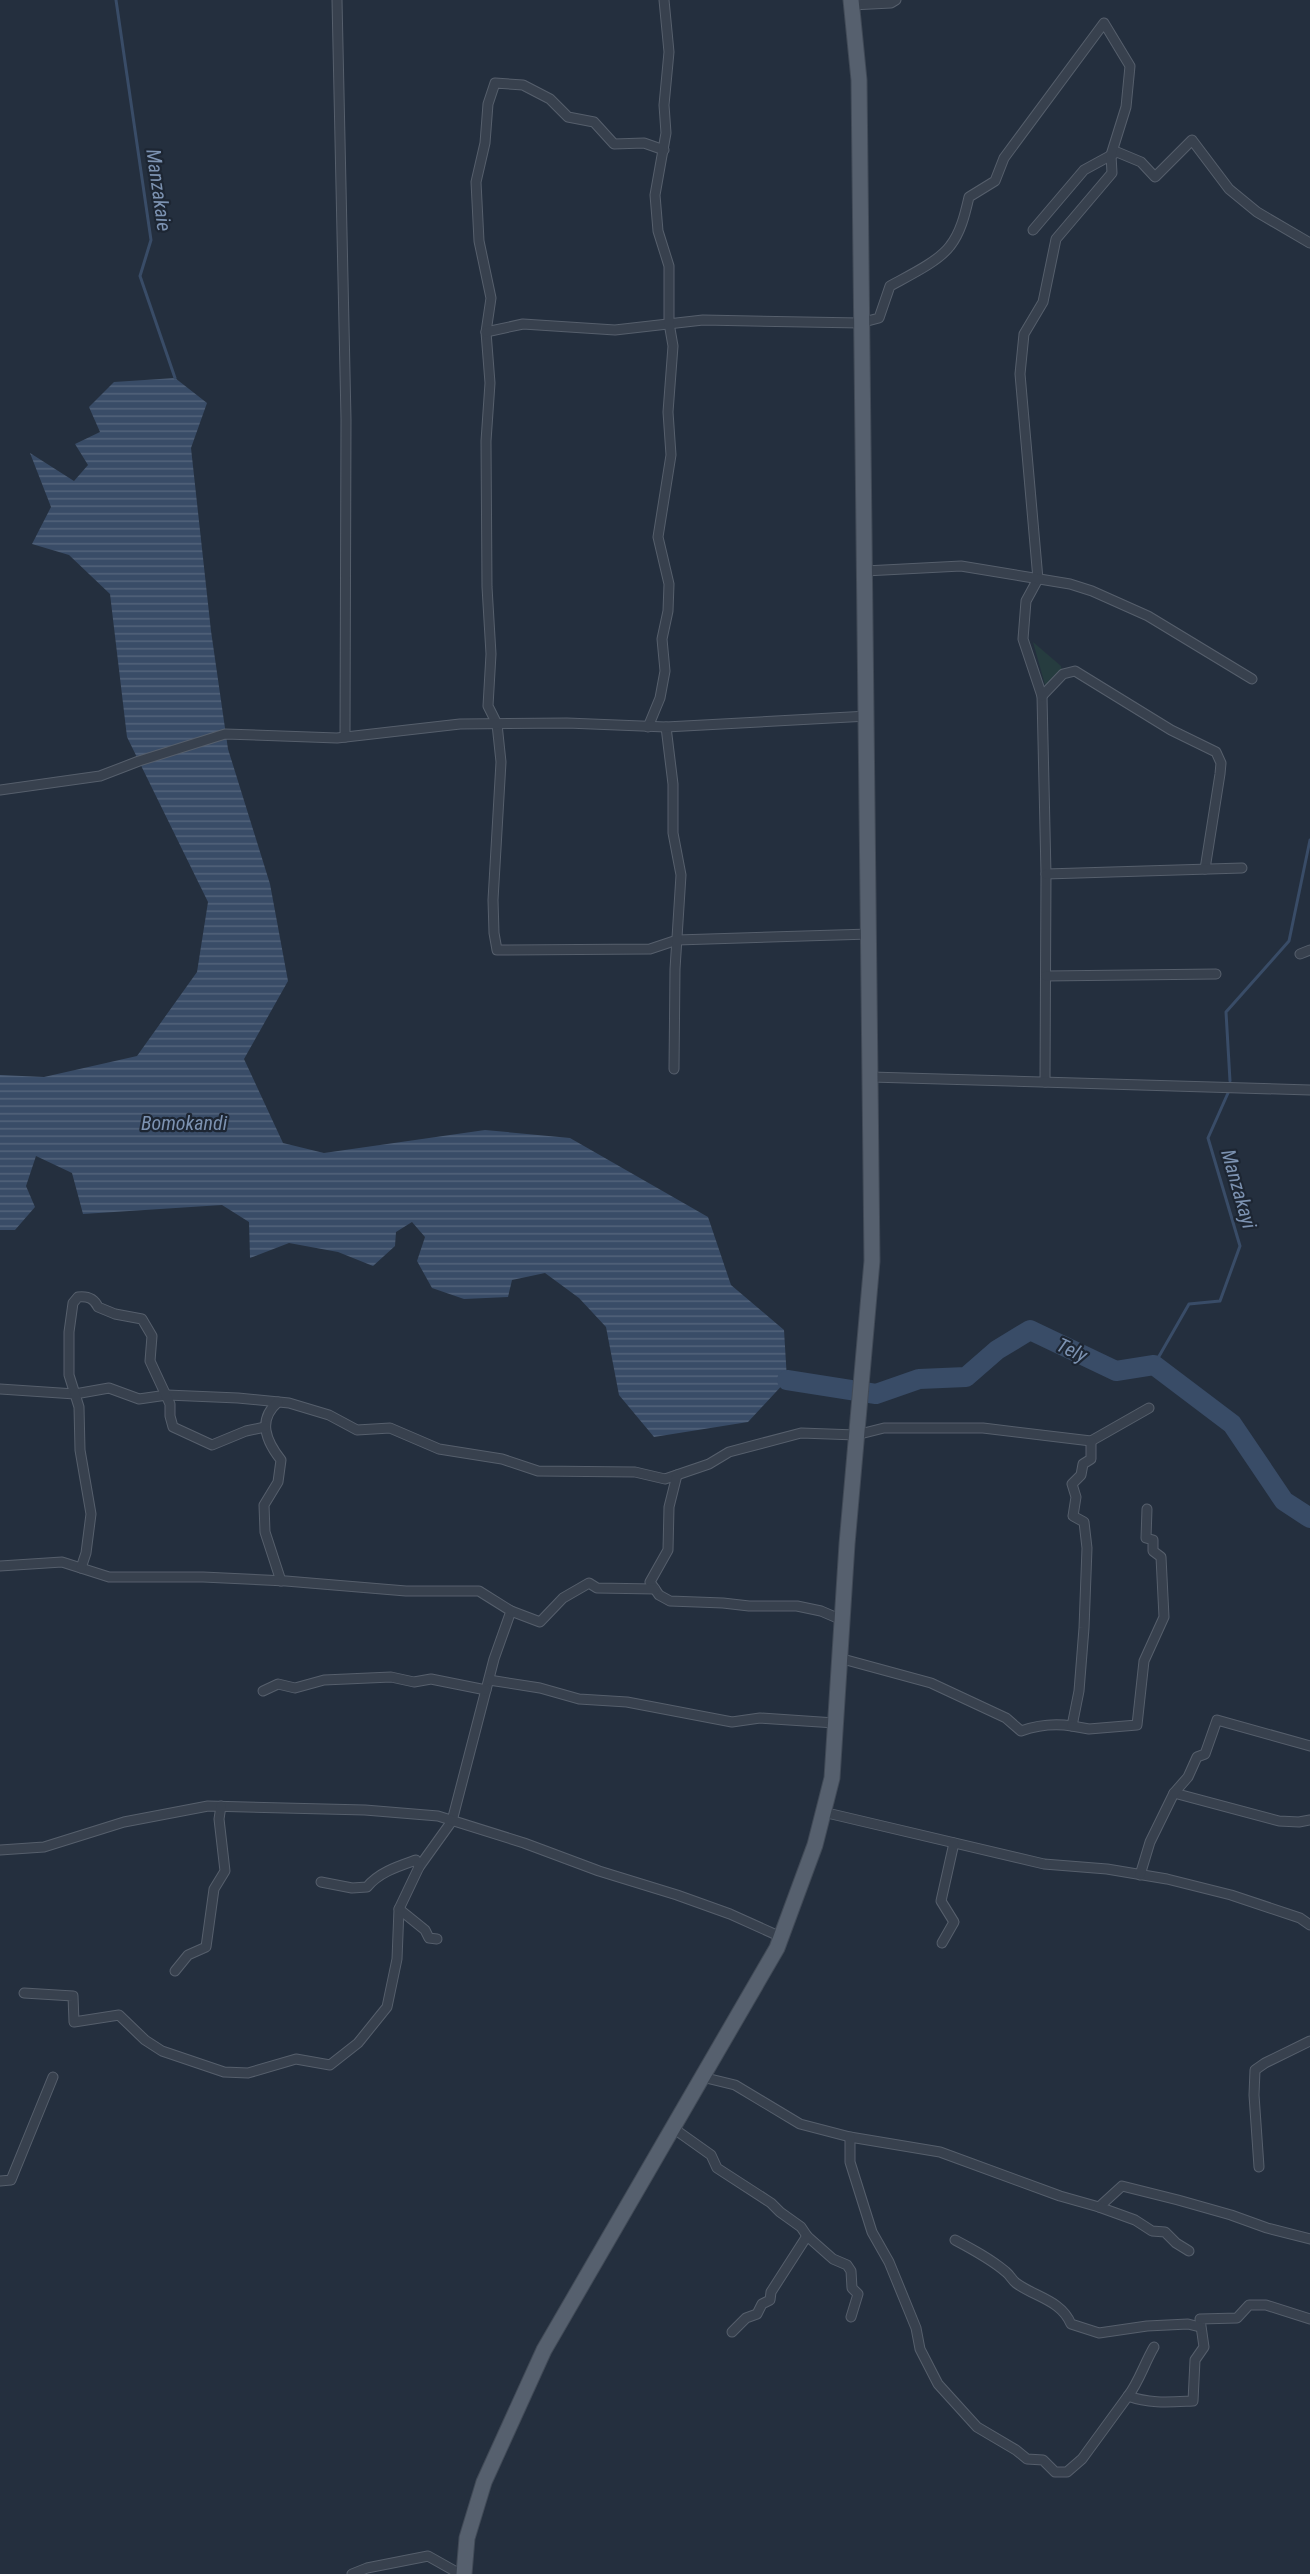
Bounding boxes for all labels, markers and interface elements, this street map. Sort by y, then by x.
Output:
water label: Manzakaie [141,147,177,233]
water label: Bomokandi [141,1111,228,1135]
water label: Manzakayi [1216,1146,1262,1232]
water label: Tely [1053,1333,1092,1368]

